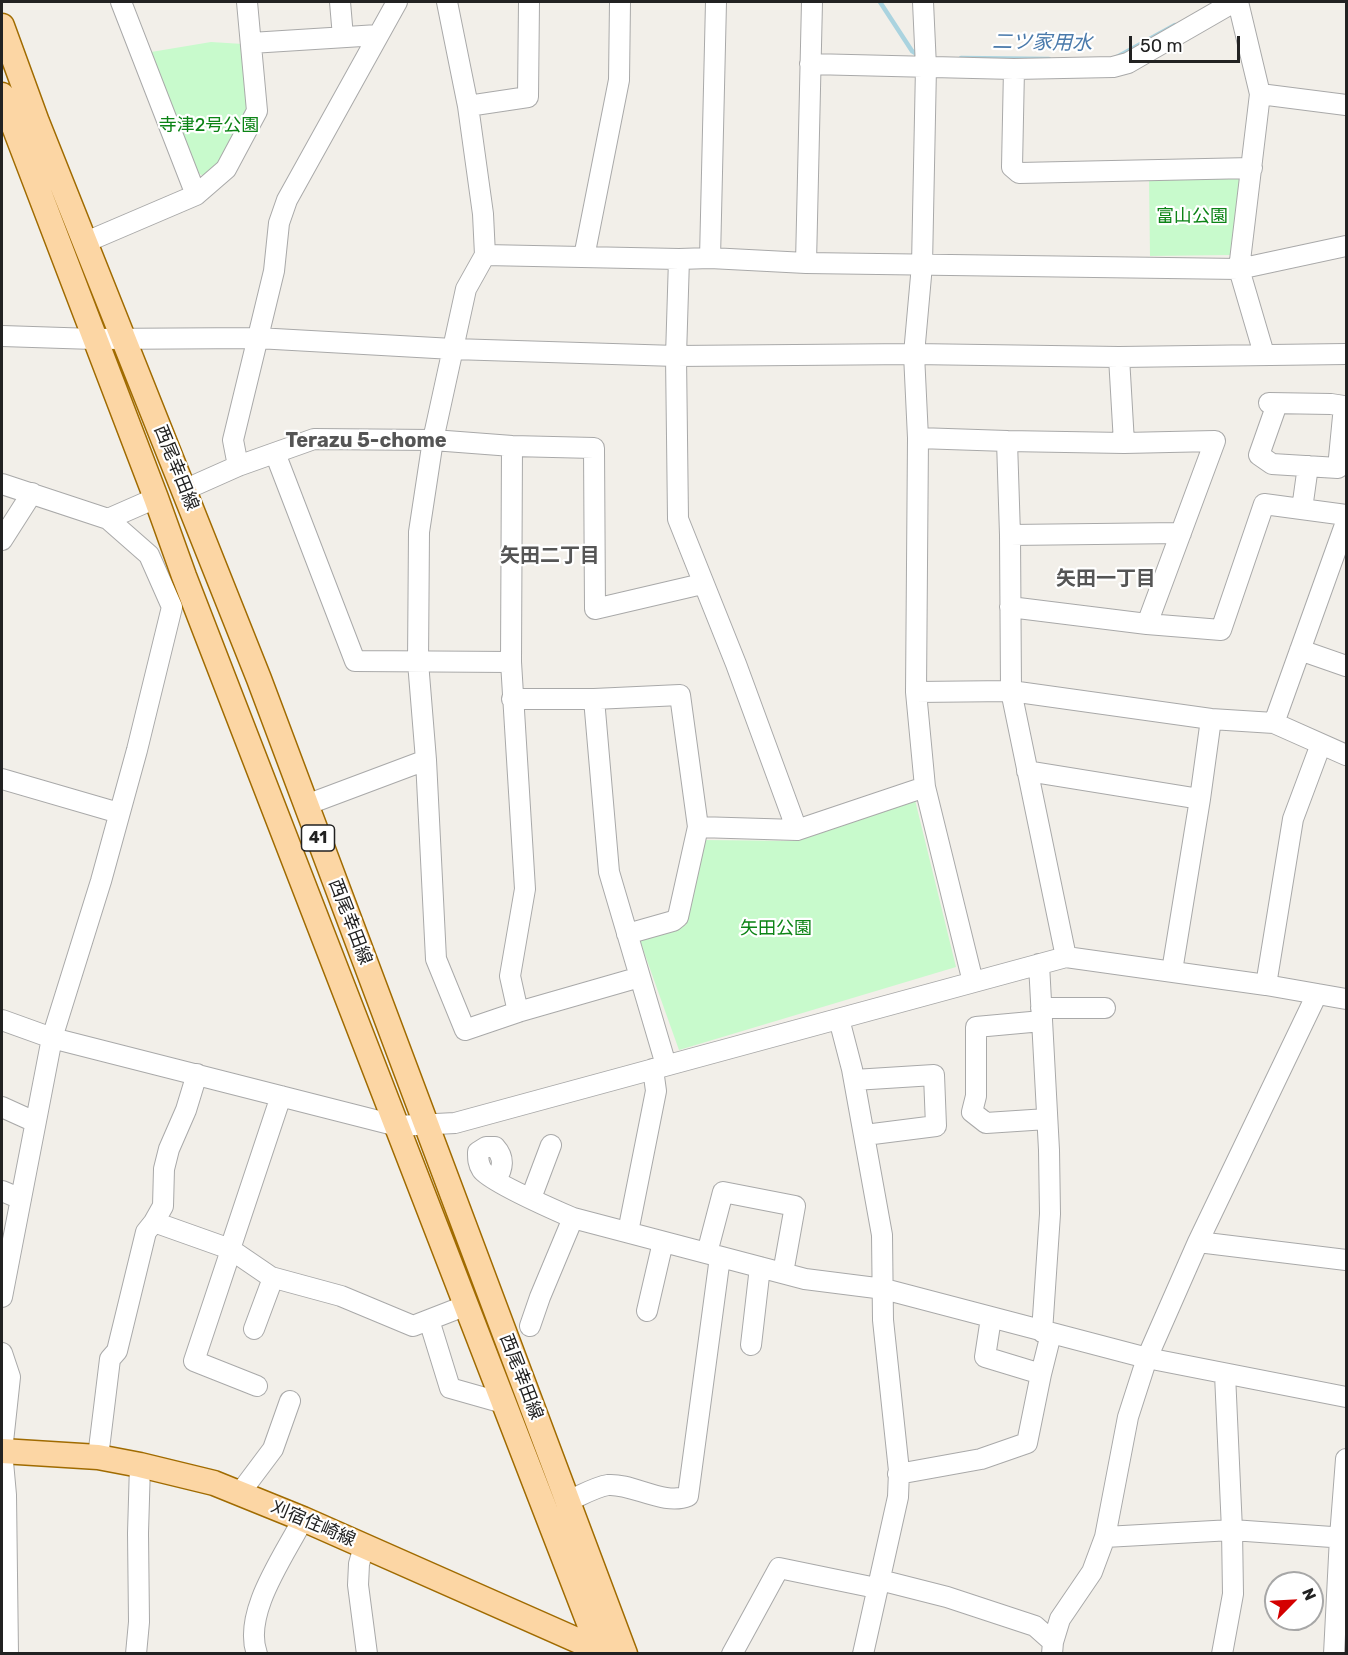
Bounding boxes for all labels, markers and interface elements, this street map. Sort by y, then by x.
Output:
scale bar [1132,24,1243,62]
water label: 二ツ家用水 [992,30,1092,56]
text: 50 m [1140,35,1183,57]
park label: 寺津2号公園 [159,115,259,137]
park label: 富山公園 [1156,206,1228,228]
street label: 西尾幸田線 [149,422,203,514]
district label: Terazu 5-chome [285,429,447,453]
district label: 矢田二丁目 [500,544,600,568]
district label: 矢田一丁目 [1056,567,1156,591]
road number: 41 [302,825,334,851]
street label: 西尾幸田線 [324,876,376,968]
park label: 矢田公園 [740,918,812,940]
street label: 西尾幸田線 [495,1331,547,1423]
street label: 刈宿住崎線 [267,1496,359,1552]
north arrow [1264,1571,1324,1631]
text: N [1298,1585,1320,1603]

